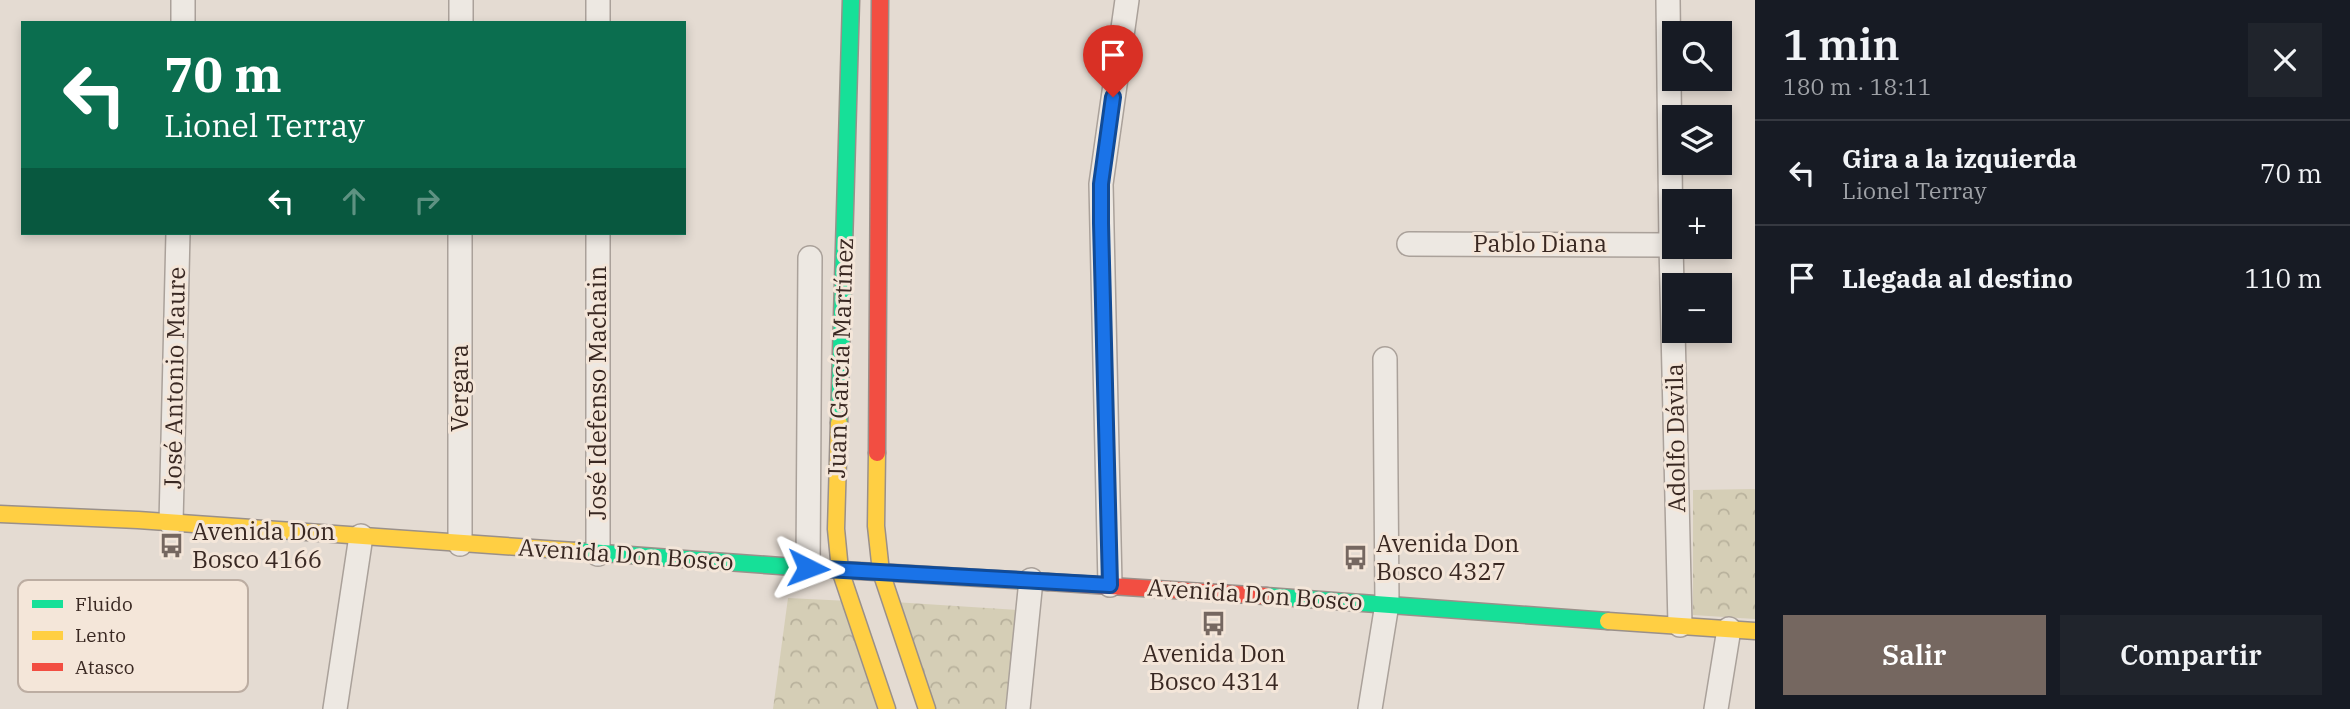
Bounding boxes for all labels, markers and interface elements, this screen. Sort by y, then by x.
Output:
text: 1 min [1783,17,1900,72]
map controls [1662,21,1732,343]
button: search [1662,21,1732,91]
button: close [2248,23,2322,97]
pin [1083,25,1143,97]
icon: arrive [1094,36,1132,74]
text: 70 m [164,42,282,105]
icon: left [49,49,140,140]
text: 180 m · 18:11 [1783,71,1932,101]
text: Lionel Terray [164,104,365,146]
button: layers [1662,105,1732,175]
text: Gira a la izquierda [1842,141,2077,175]
icon: left [1783,154,1821,192]
text: 70 m [2260,156,2322,190]
text: Lionel Terray [1842,175,1986,205]
icon: left [262,182,300,220]
icon: ahead [335,182,373,220]
icon: right [408,182,446,220]
button: + [1662,189,1732,259]
street label: Pablo Diana [1473,227,1607,259]
street label: Juan García Martínez [820,237,860,479]
icon: arrive [1783,259,1821,297]
text: Llegada al destino [1842,261,2073,295]
text: 110 m [2244,261,2322,295]
street label: José Antonio Maure [156,266,192,489]
street label: José Idefenso Machain [581,266,613,520]
button: − [1662,273,1732,343]
street label: Vergara [443,344,475,432]
street label: Adolfo Dávila [1658,363,1692,513]
place label: Avenida Don Bosco 4166 [192,515,335,575]
place label: Avenida Don Bosco 4327 [1376,527,1519,587]
street label: Avenida Don Bosco [517,531,735,577]
position arrow [771,531,845,605]
bus stop icon: Avenida Don Bosco 4166 [158,532,186,560]
bus stop icon: Avenida Don Bosco 4327 [1342,544,1370,572]
street label: Avenida Don Bosco [1146,571,1364,617]
legend [18,580,248,692]
text: Fluido [75,592,133,616]
bus stop icon: Avenida Don Bosco 4314 [1200,609,1228,637]
button: Salir [1783,615,2046,695]
button: Compartir [2060,615,2322,695]
text: Lento [75,623,126,647]
place label: Avenida Don Bosco 4314 [1142,637,1286,697]
text: Atasco [75,655,134,679]

